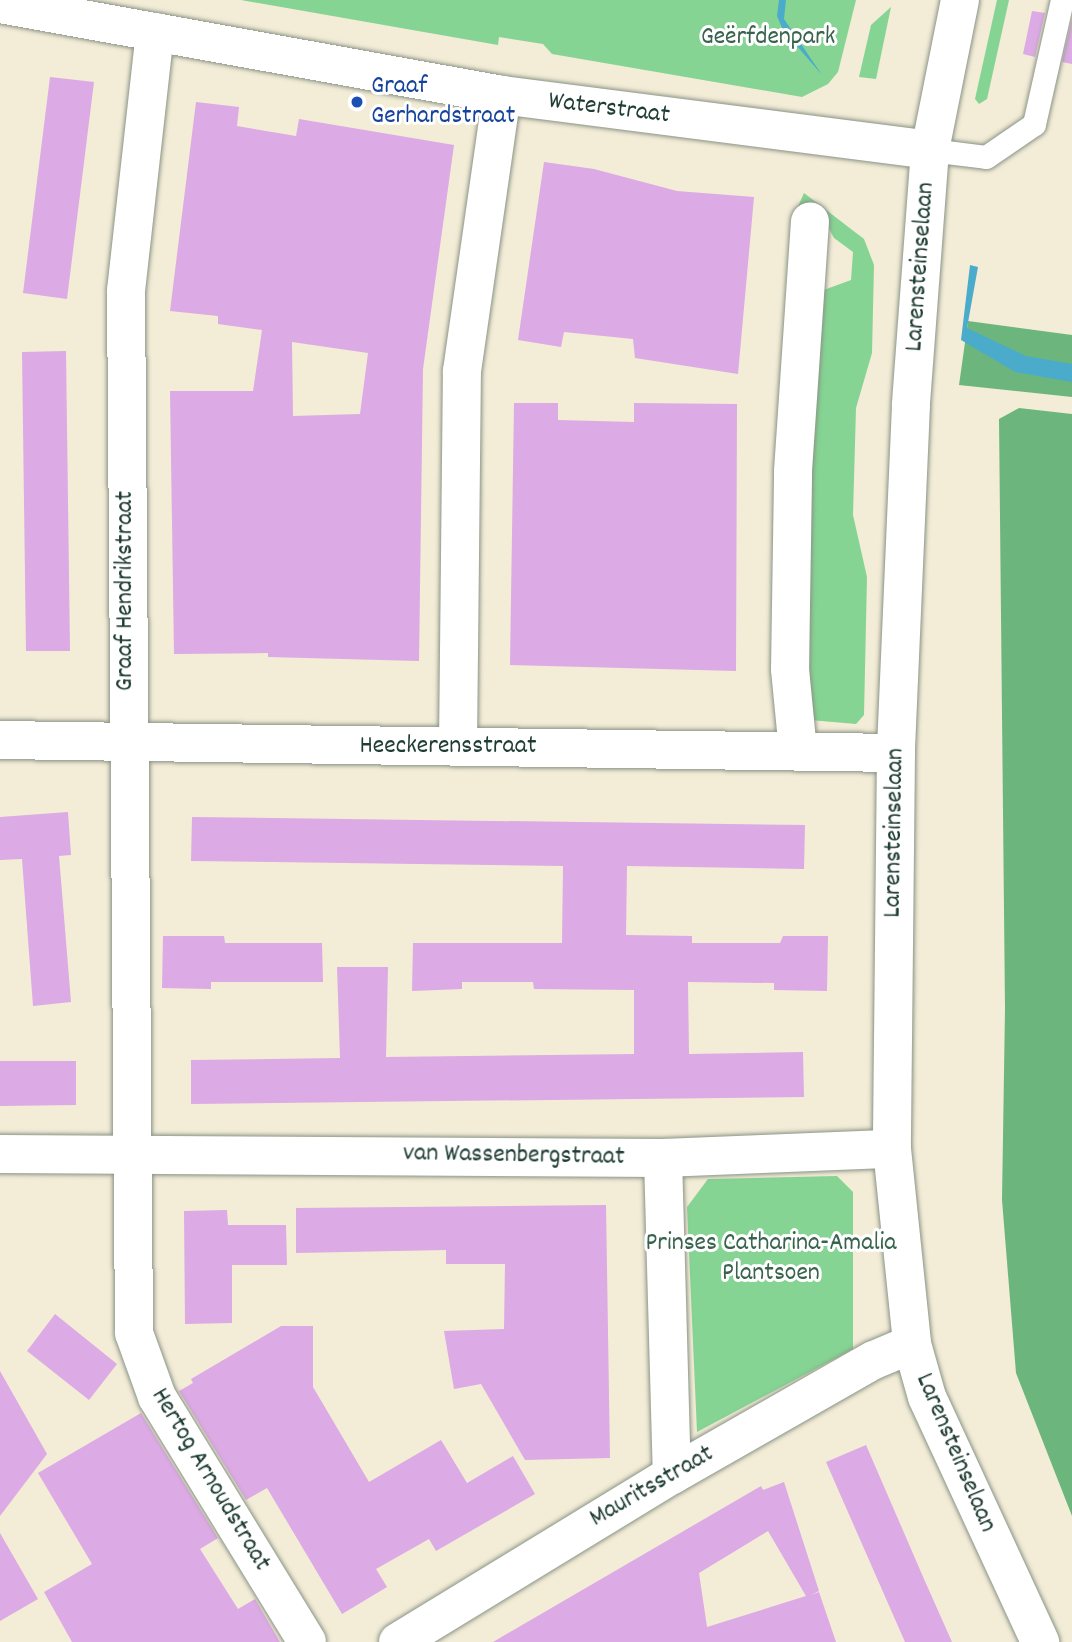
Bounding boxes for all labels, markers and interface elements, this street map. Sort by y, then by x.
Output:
park label: Geërfdenpark [701,22,835,54]
place label: Graaf Gerhardstraat [371,71,515,132]
street label: Waterstraat [547,86,671,132]
marker: Graaf Gerhardstraat [349,94,365,110]
street label: Larensteinselaan [900,181,942,353]
street label: Graaf Hendrikstraat [110,491,142,691]
street label: Heeckerensstraat [360,731,536,763]
street label: Larensteinselaan [878,748,912,918]
street label: van Wassenbergstraat [403,1138,625,1174]
park label: Prinses Catharina-Amalia Plantsoen [645,1228,897,1290]
street label: Larensteinselaan [907,1369,1003,1537]
street label: Hertog Arnoudstraat [143,1383,277,1577]
street label: Mauritsstraat [585,1439,719,1535]

